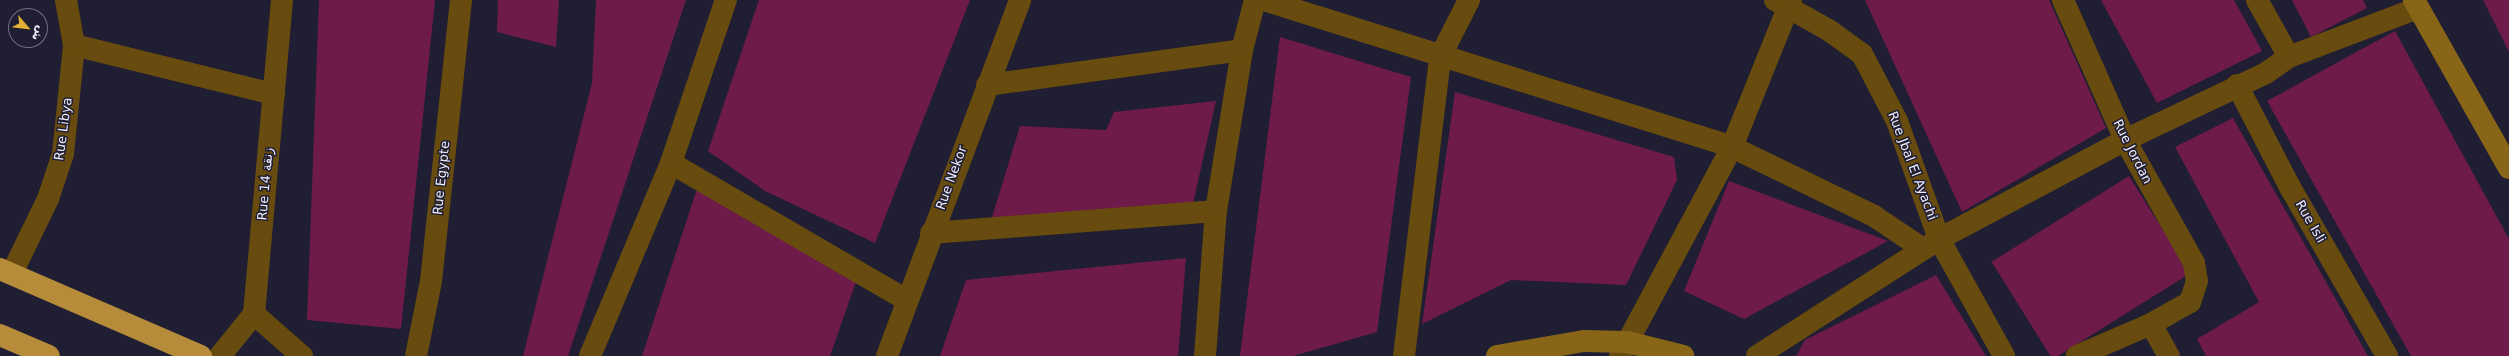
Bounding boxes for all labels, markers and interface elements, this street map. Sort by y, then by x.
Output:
north arrow [8,8,48,48]
text: ش [29,24,47,43]
street label: Rue Libya [52,96,76,162]
street label: Rue Jbal El Ayachi [1884,109,1940,223]
street label: Rue Jordan [2109,117,2155,187]
street label: Rue Egypte [430,140,454,216]
street label: Rue Nekor [933,144,971,212]
street label: Rue 14 زنقة [255,147,277,221]
street label: Rue Isli [2292,198,2328,246]

